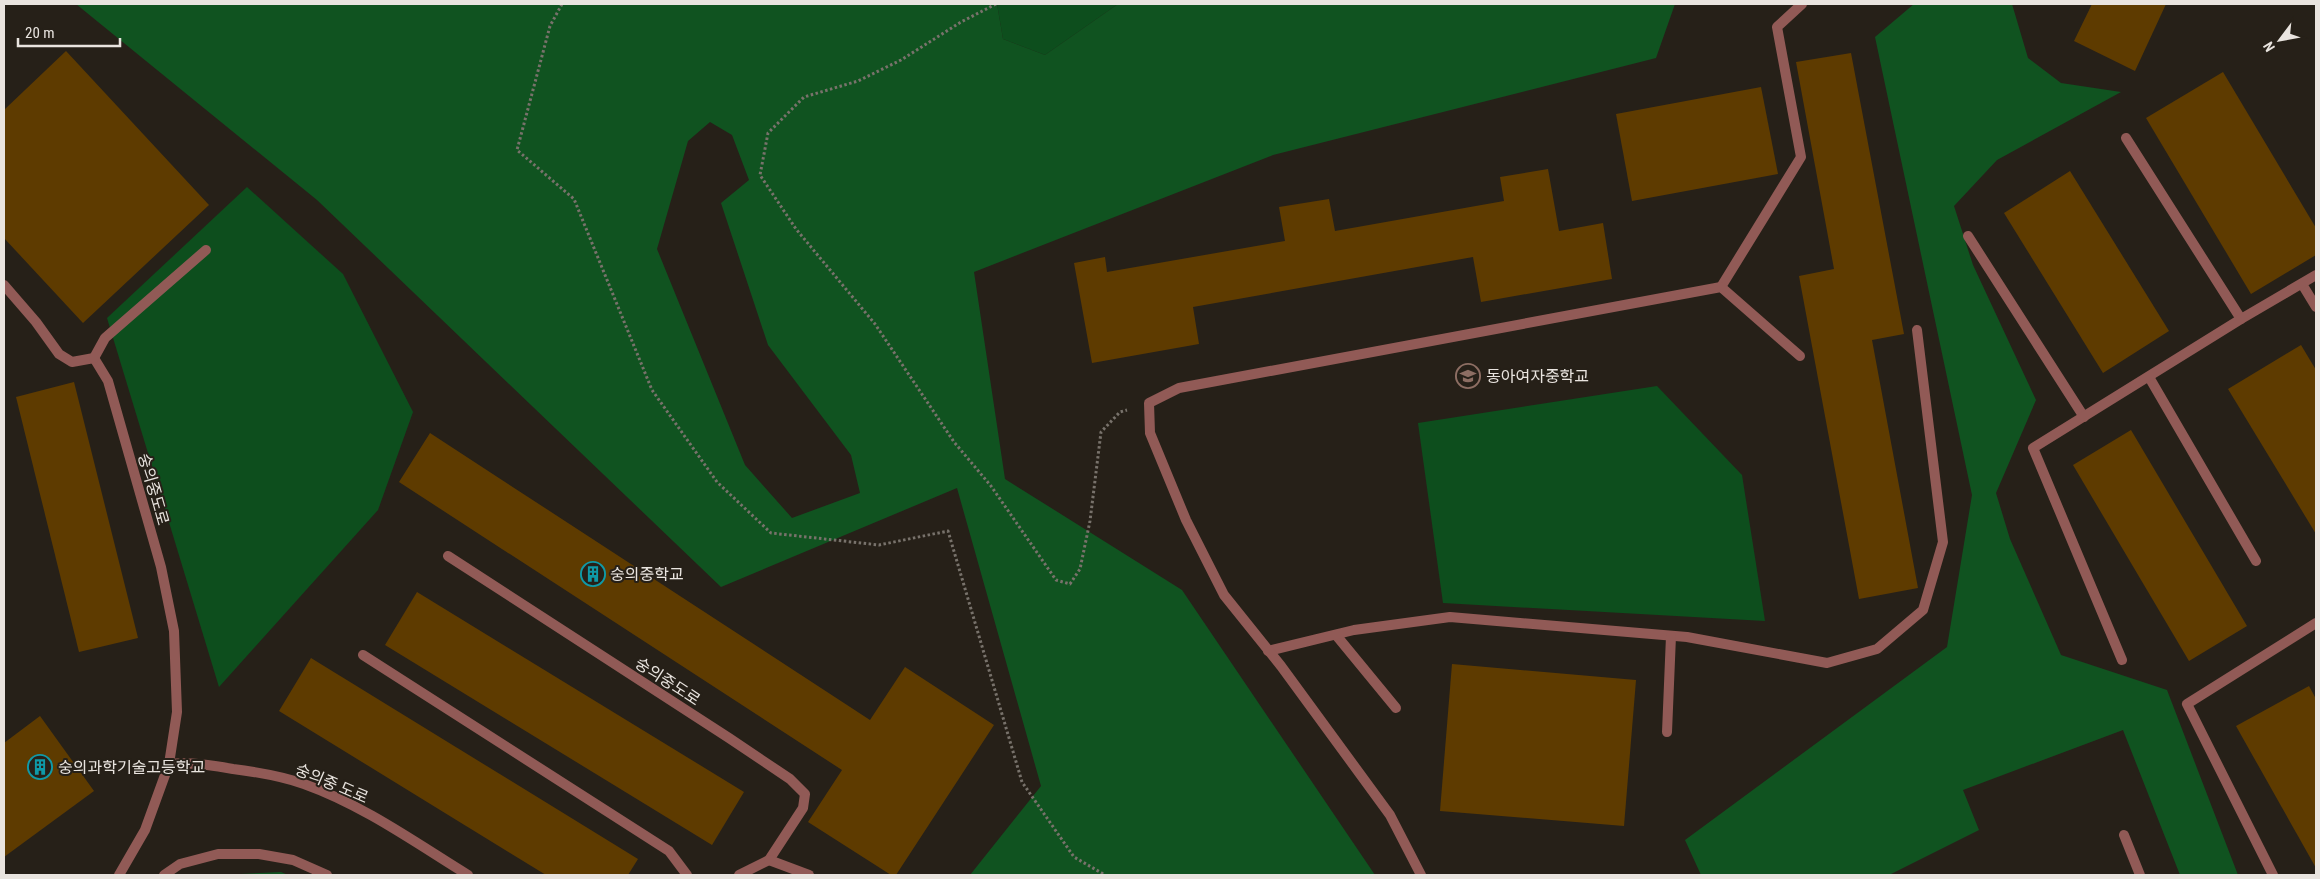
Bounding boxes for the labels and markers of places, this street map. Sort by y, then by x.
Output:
school or university icon: 동아여자중학교 [1455,363,1481,389]
place label: 동아여자중학교 [1486,367,1589,386]
building icon: 숭의중학교 [580,561,606,587]
place label: 숭의중학교 [610,565,684,584]
building icon: 숭의과학기술고등학교 [27,754,53,780]
place label: 숭의과학기술고등학교 [58,758,205,777]

